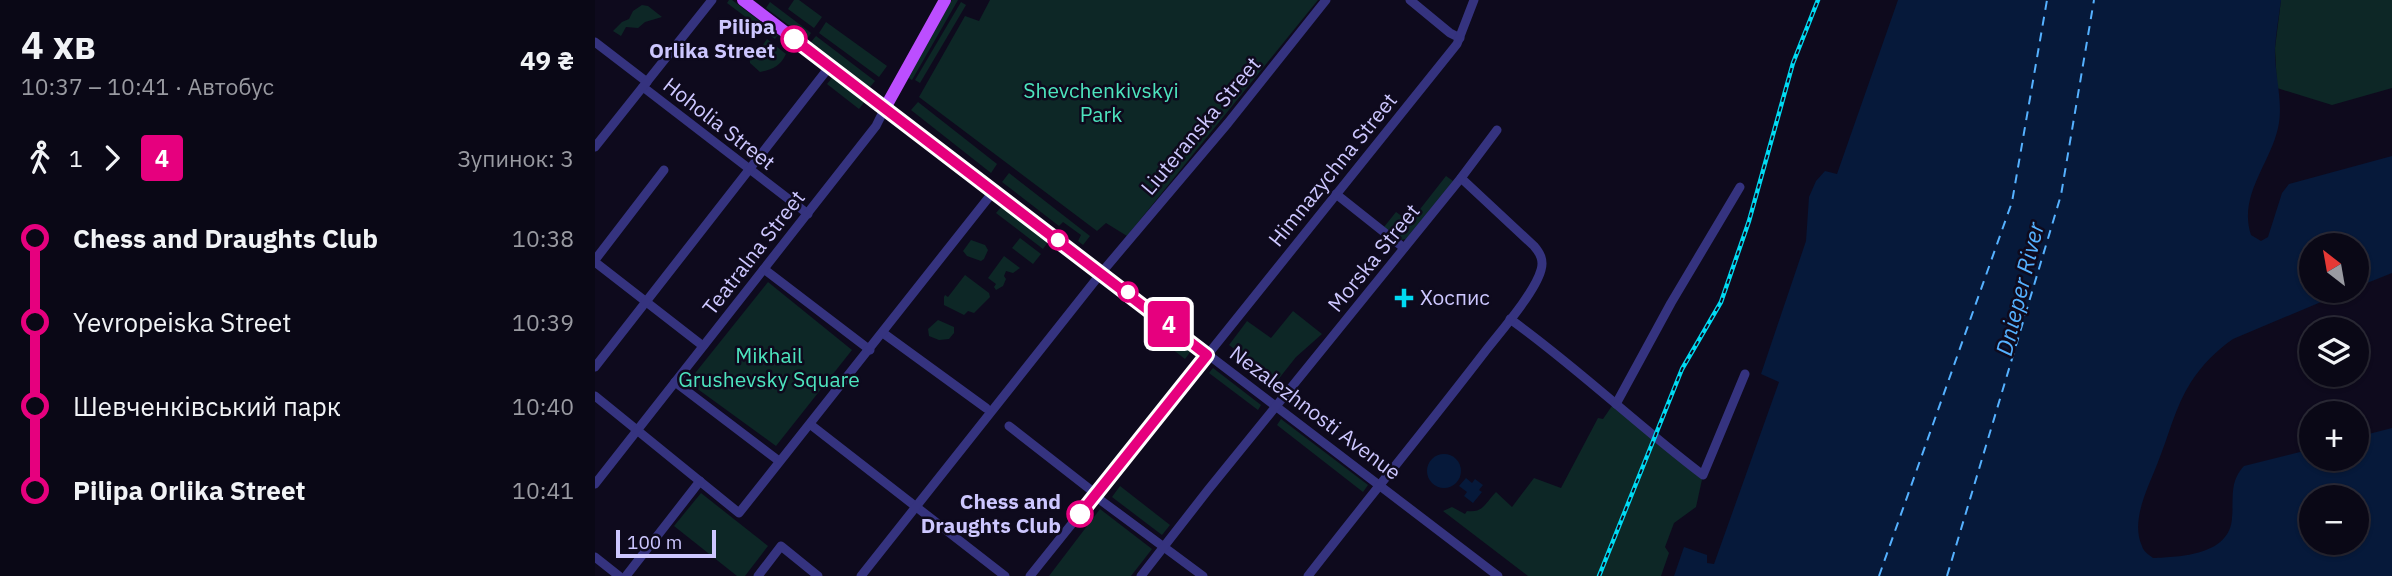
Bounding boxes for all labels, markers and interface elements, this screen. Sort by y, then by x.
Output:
place label: Pilipa Orlika Street [649,12,775,64]
text: 4 хв [21,20,96,69]
marker: Pilipa Orlika Street [781,26,807,52]
text: 49 ₴ [520,43,574,77]
street label: Liuteranska Street [1134,50,1266,200]
text: 10:37 – 10:41 · Автобус [21,71,274,101]
street label: Hoholia Street [658,71,781,176]
park label: Shevchenkivskyi Park [1023,76,1179,128]
street label: Himnazychna Street [1262,87,1403,252]
icon: walk [21,139,59,177]
icon: forward [93,139,131,177]
text: 4 [155,142,169,174]
text: 1 [69,143,83,173]
text: Зупинок: 3 [457,143,574,173]
street label: Teatralna Street [696,184,811,321]
street label: Morska Street [1321,197,1425,317]
water label: Dnieper River [1988,219,2050,358]
text: Chess and Draughts Club [73,221,378,255]
text: 10:38 [512,223,574,253]
unlabelled marker [1048,230,1068,250]
north arrow [2299,233,2369,303]
map controls [2299,233,2369,555]
unlabelled marker [1118,282,1138,302]
place label: Хоспис [1420,283,1490,311]
marker: Хоспис [1394,288,1414,308]
line badge: 4 [1146,301,1192,347]
text: Yevropeiska Street [73,305,291,339]
text: 10:39 [512,307,574,337]
text: 4 [1162,308,1176,340]
button: layers [2299,317,2369,387]
street label: Nezalezhnosti Avenue [1224,339,1407,486]
park label: Mikhail Grushevsky Square [678,341,860,393]
text: Шевченківський парк [73,389,341,423]
text: 10:40 [512,391,574,421]
button: + [2299,401,2369,471]
text: Pilipa Orlika Street [73,473,305,507]
text: 10:41 [512,475,574,505]
button: − [2299,485,2369,555]
place label: Chess and Draughts Club [921,487,1061,539]
marker: Chess and Draughts Club [1067,501,1093,527]
scale bar [616,527,716,559]
text: 100 m [627,530,682,554]

